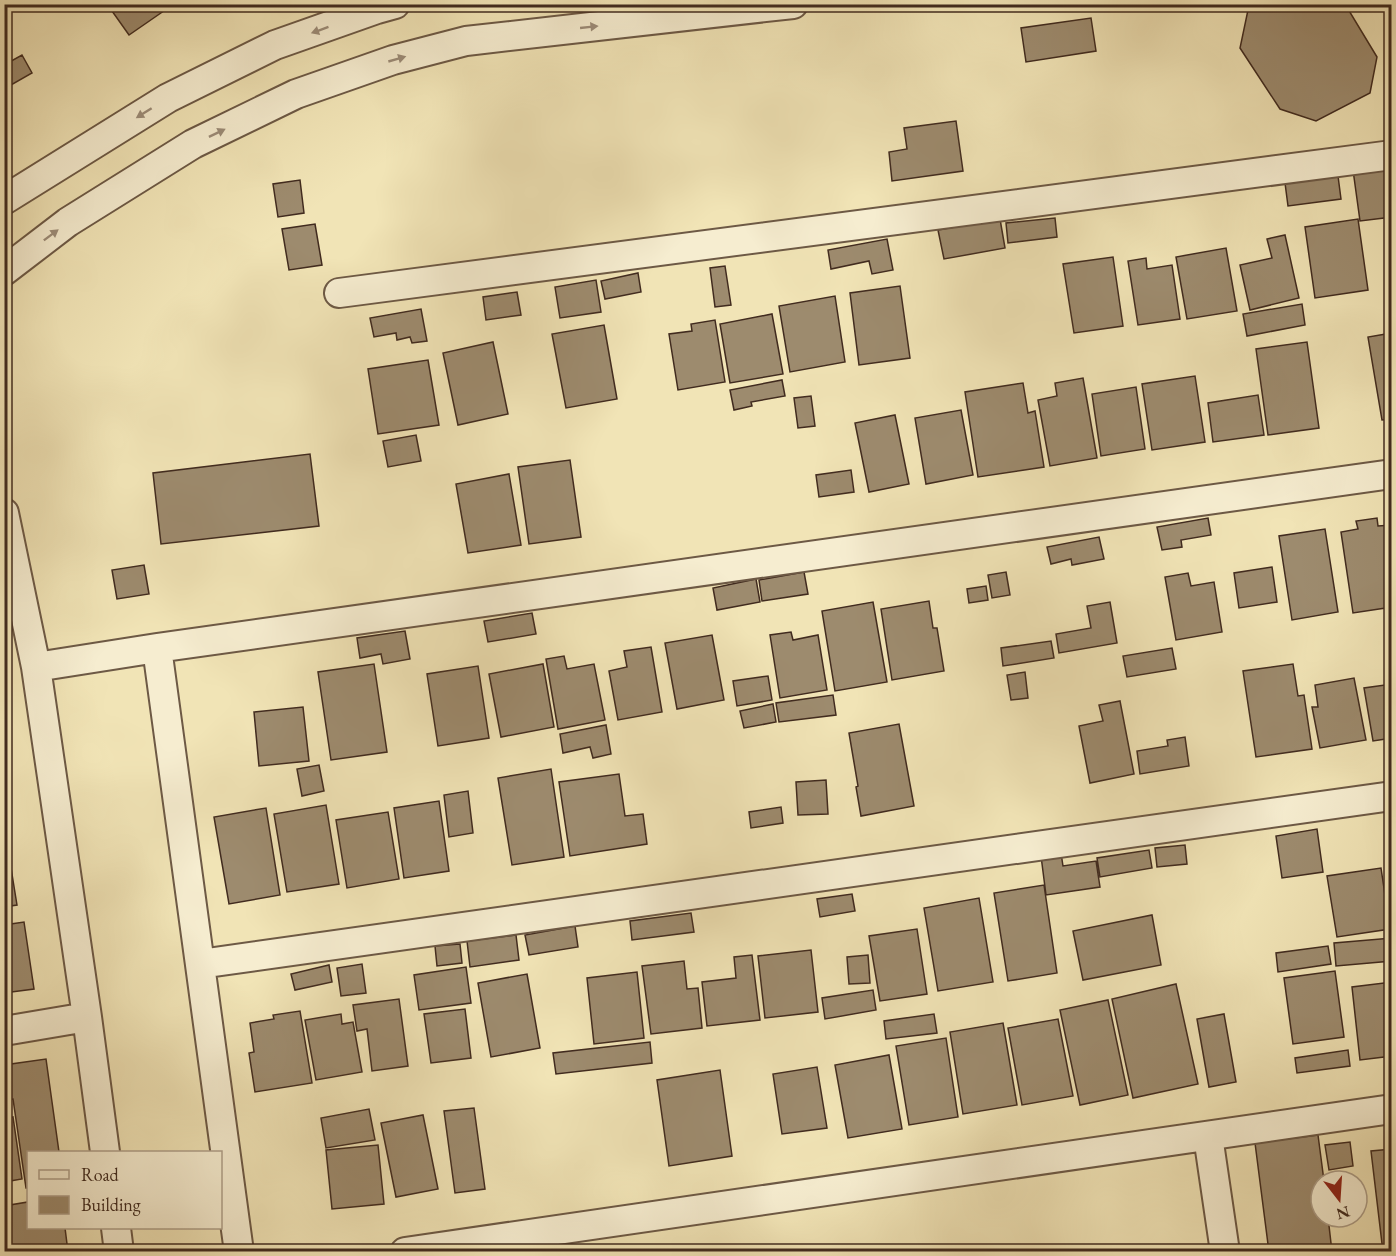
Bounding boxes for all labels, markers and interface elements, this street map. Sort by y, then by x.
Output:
one-way arrow [579,22,598,32]
one-way arrow [311,25,329,35]
one-way arrow [388,54,406,63]
one-way arrow [136,107,152,118]
one-way arrow [208,128,225,137]
one-way arrow [43,229,59,242]
legend [27,1151,222,1229]
text: Road [81,1163,120,1186]
north arrow [1309,1169,1369,1229]
text: Building [81,1193,141,1216]
text: N [1334,1201,1353,1225]

